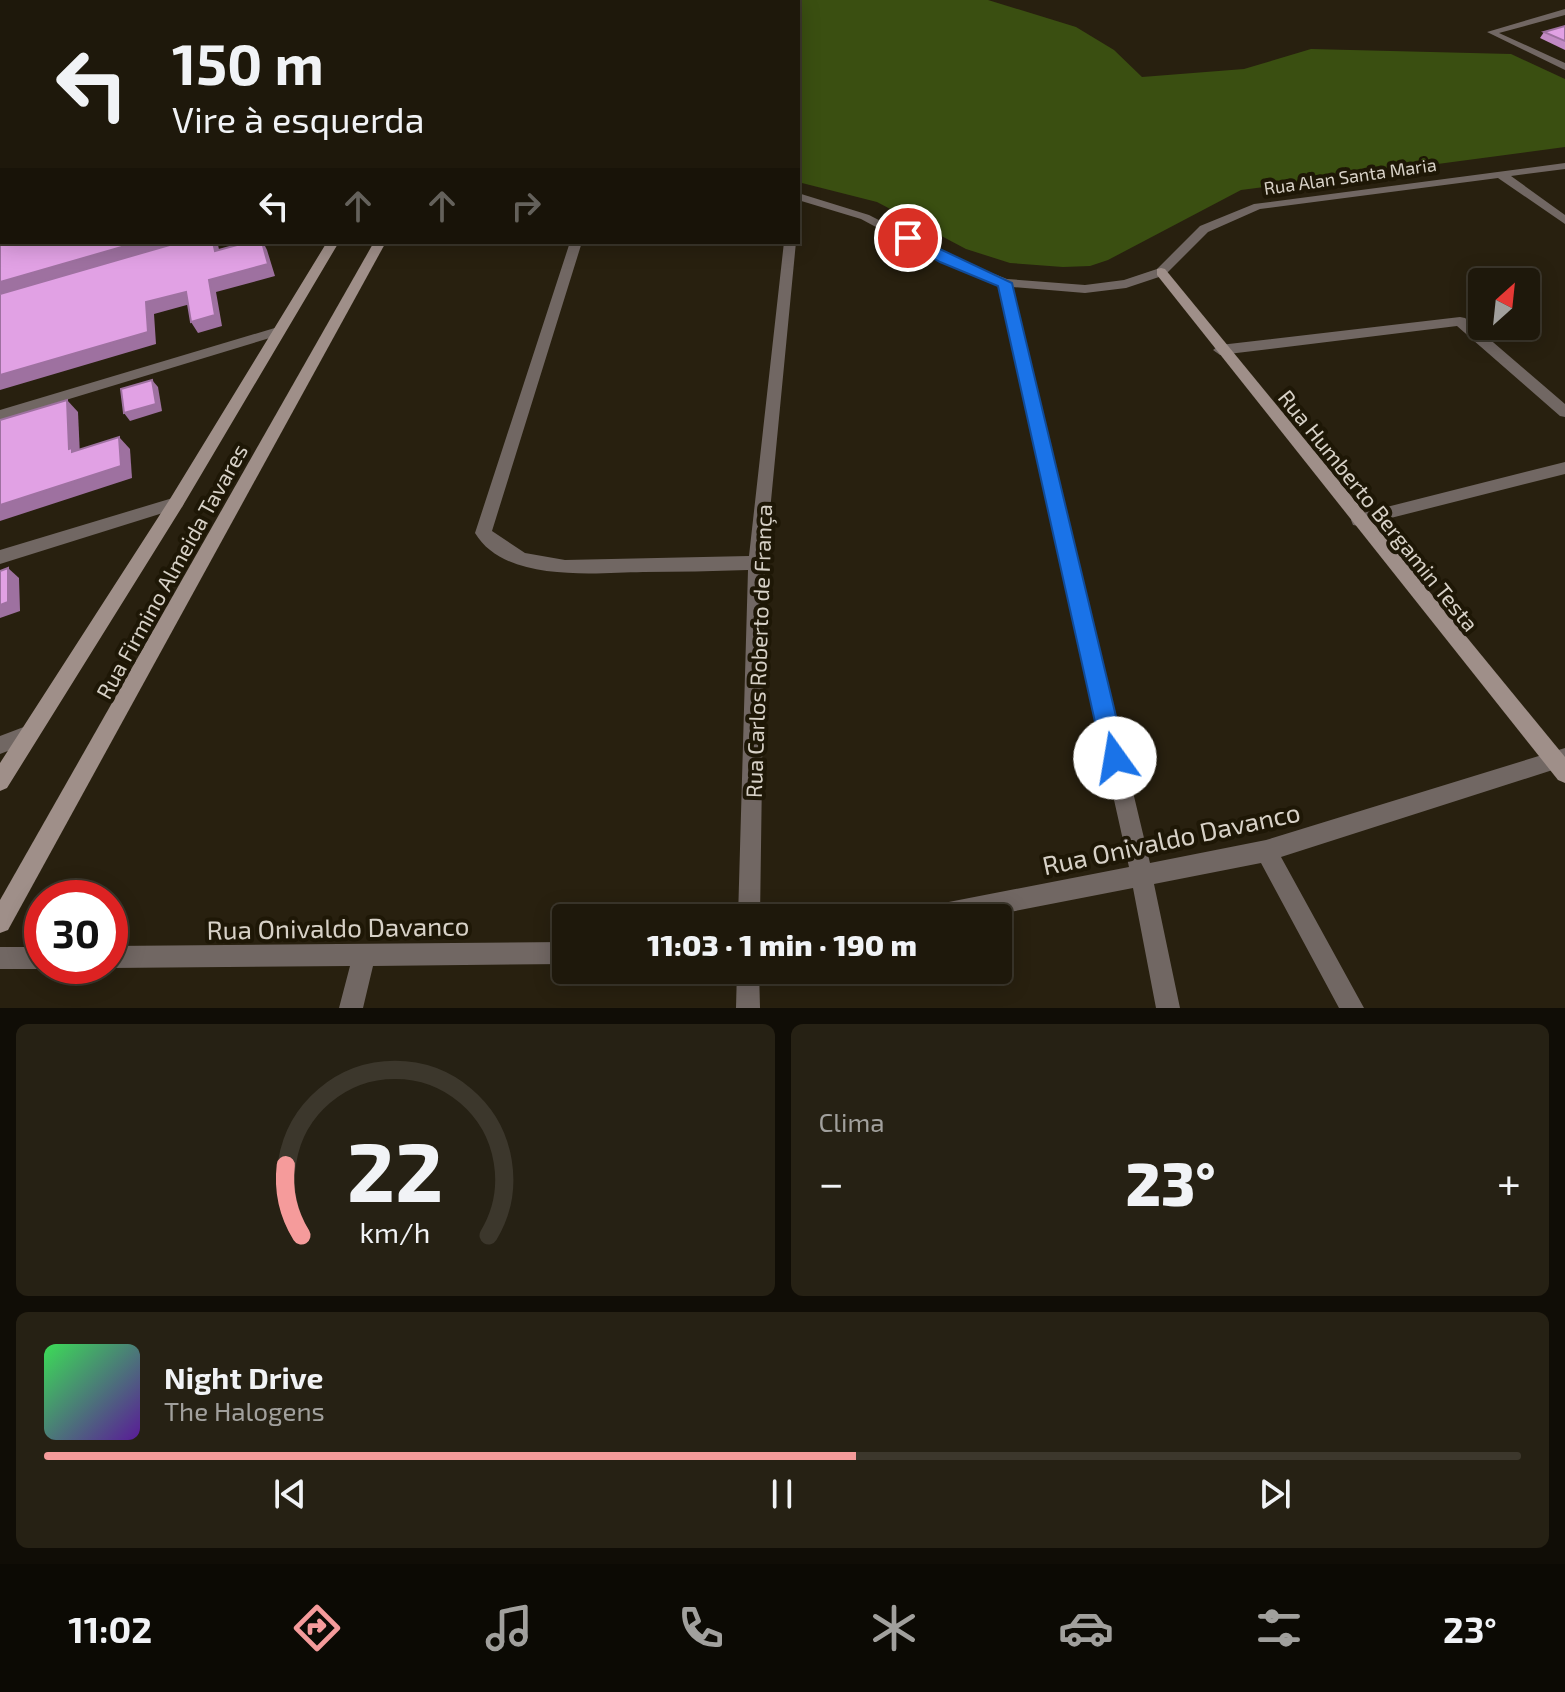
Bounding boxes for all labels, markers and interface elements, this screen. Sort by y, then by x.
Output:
text: 150 m [172,29,324,96]
icon: left [40,32,144,136]
text: Vire à esquerda [172,97,424,140]
street label: Rua Alan Santa Maria [1262,153,1438,199]
icon: left [252,184,296,228]
icon: ahead [336,184,380,228]
icon: ahead [420,184,464,228]
icon: right [504,184,548,228]
pin [874,204,942,272]
icon: arrive [886,216,930,260]
north arrow [1468,268,1540,340]
map controls [1468,268,1540,340]
street label: Rua Humberto Bergamin Testa [1274,384,1484,636]
street label: Rua Firmino Almeida Tavares [90,439,252,703]
street label: Rua Carlos Roberto de França [740,504,778,798]
position arrow [1073,716,1157,800]
street label: Rua Onivaldo Davanco [1039,796,1303,880]
speed limit sign: 30 [24,880,128,984]
street label: Rua Onivaldo Davanco [206,909,470,945]
text: 11:03 · 1 min · 190 m [647,926,917,962]
text: Clima [819,1106,885,1137]
text: 22 [347,1119,444,1219]
text: 23° [1126,1146,1215,1218]
text: − [819,1155,844,1208]
text: + [1497,1155,1521,1208]
text: km/h [360,1214,431,1249]
text: Night Drive [164,1359,323,1395]
text: The Halogens [164,1395,325,1426]
icon: previous [268,1472,312,1516]
icon: pause [760,1472,804,1516]
icon: next [1253,1472,1297,1516]
icon: directions [289,1600,345,1656]
icon: music [481,1600,537,1656]
icon: phone [673,1600,729,1656]
icon: climate [866,1600,922,1656]
icon: car [1058,1600,1114,1656]
icon: filters [1251,1600,1307,1656]
text: 11:02 [68,1607,152,1650]
text: 23° [1443,1607,1497,1650]

